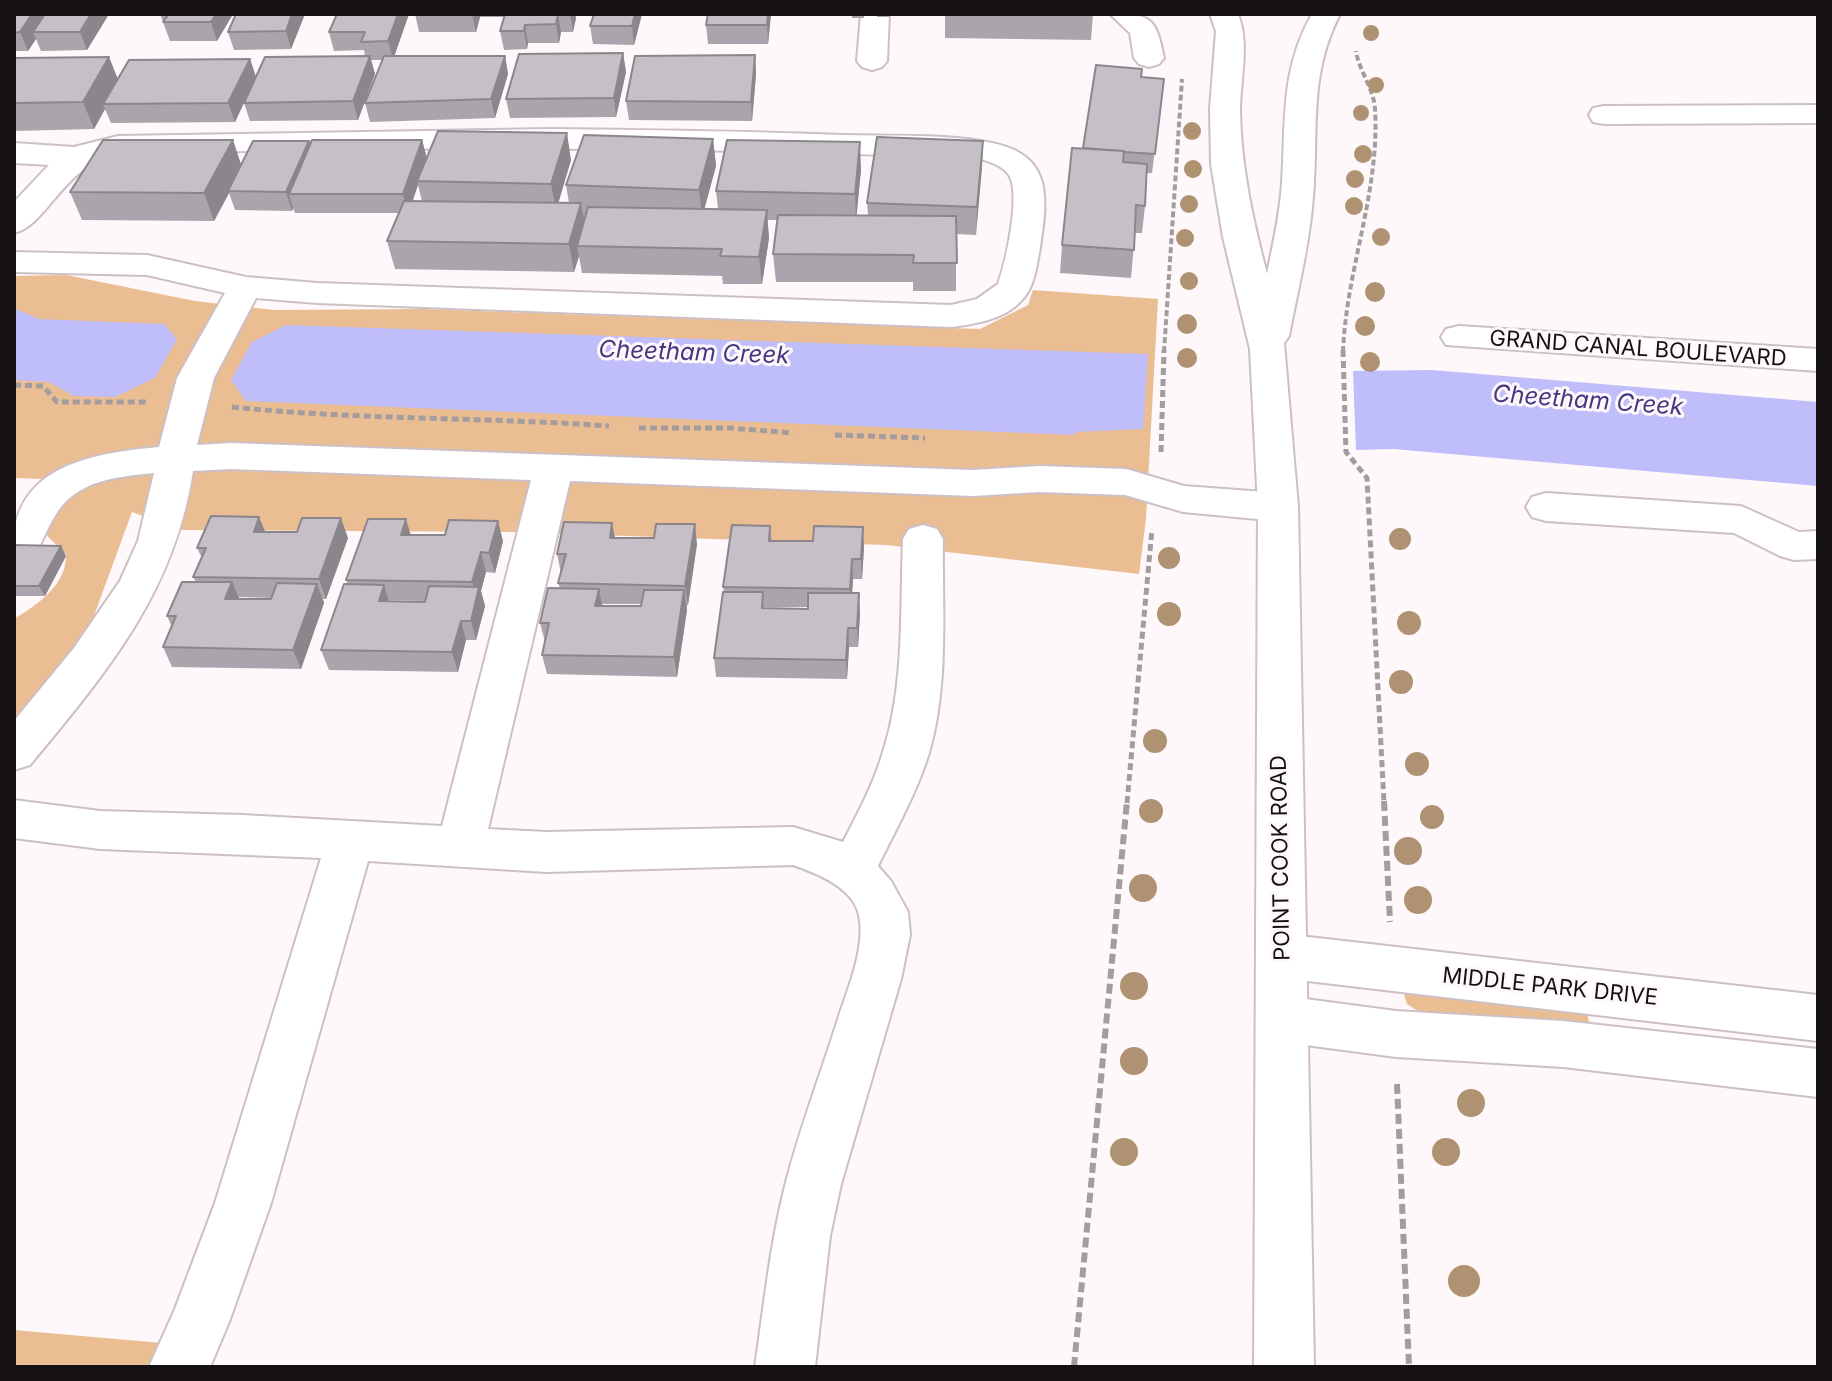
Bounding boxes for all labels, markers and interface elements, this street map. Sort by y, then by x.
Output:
street label: GRAND CANAL BOULEVARD [1489,325,1787,373]
water label: Cheetham Creek [598,335,790,371]
water label: Cheetham Creek [1492,380,1684,422]
street label: POINT COOK ROAD [1266,755,1296,961]
street label: MIDDLE PARK DRIVE [1441,963,1659,1011]

